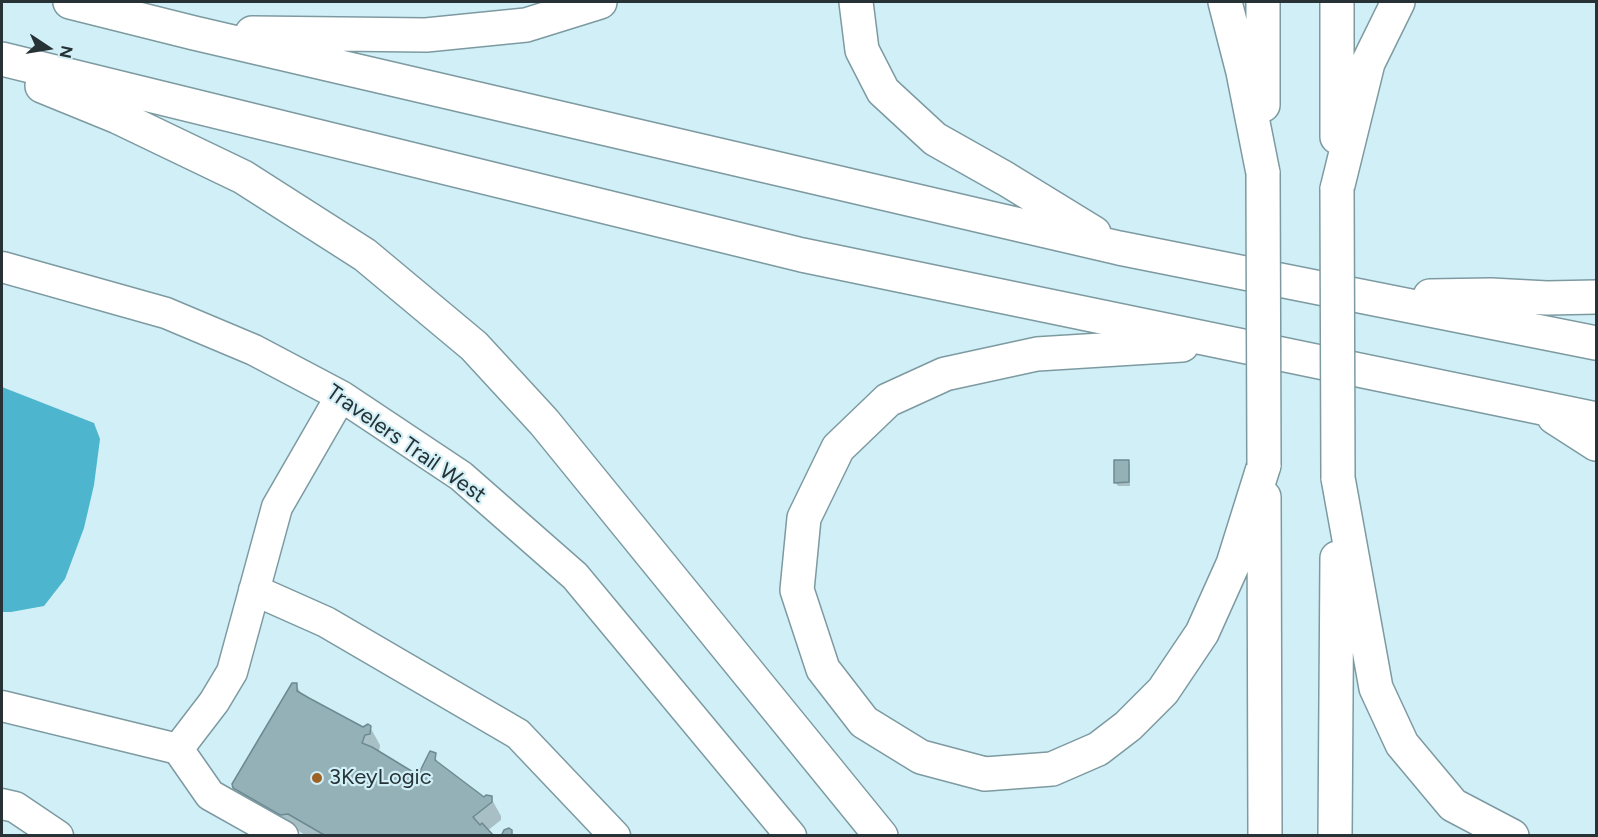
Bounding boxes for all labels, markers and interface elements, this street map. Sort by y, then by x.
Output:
north arrow [18,18,78,78]
text: N [56,44,77,60]
street label: Travelers Trail West [321,379,491,509]
place label: 3KeyLogic [329,765,432,791]
marker: 3KeyLogic [310,771,324,785]

